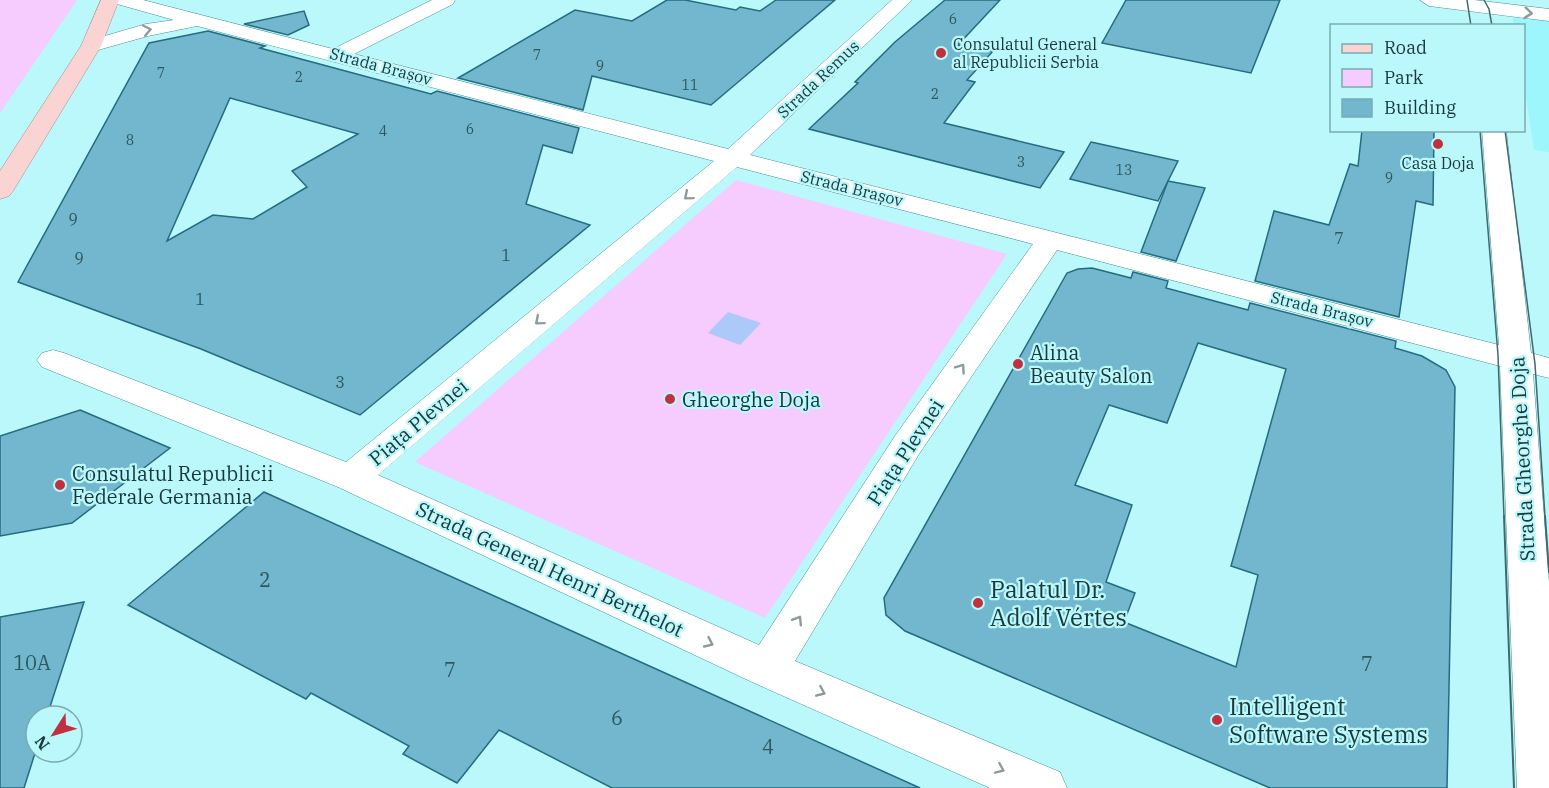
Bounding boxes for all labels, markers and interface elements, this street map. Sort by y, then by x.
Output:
one-way arrow [1524,6,1533,19]
house number: 6 [949,10,957,28]
one-way arrow [142,24,152,37]
legend [1330,24,1525,132]
place label: Consulatul General al Republicii Serbia [953,34,1099,72]
street label: Strada Remus [773,36,863,122]
text: Road [1384,36,1427,59]
street label: Strada Brașov [328,43,435,89]
house number: 7 [533,46,541,64]
marker: Consulatul General al Republicii Serbia [934,46,948,60]
house number: 9 [596,57,604,75]
house number: 7 [157,64,165,82]
text: Park [1384,66,1424,89]
house number: 2 [295,68,303,86]
house number: 11 [682,76,698,94]
house number: 2 [931,85,939,103]
text: Building [1384,96,1456,119]
house number: 6 [466,120,474,138]
house number: 4 [379,122,387,140]
house number: 8 [126,131,134,149]
marker: Casa Doja [1431,137,1445,151]
house number: 3 [1017,153,1025,171]
place label: Casa Doja [1401,153,1475,173]
house number: 13 [1116,161,1132,179]
street label: Strada Brașov [799,166,906,210]
house number: 9 [1385,169,1393,187]
one-way arrow [684,188,695,199]
house number: 9 [68,209,78,229]
house number: 7 [1334,228,1344,248]
house number: 1 [501,245,511,265]
house number: 9 [74,248,84,268]
street label: Strada Brașov [1269,287,1376,331]
house number: 1 [195,289,205,309]
one-way arrow [535,313,546,324]
place label: Alina Beauty Salon [1030,339,1153,389]
street label: Strada Gheorghe Doja [1503,356,1541,562]
marker: Alina Beauty Salon [1011,357,1025,371]
one-way arrow [954,363,965,374]
house number: 3 [335,372,345,392]
street label: Piața Plevnei [363,372,473,472]
place label: Gheorghe Doja [682,386,821,413]
marker: Gheorghe Doja [663,392,677,406]
street label: Piața Plevnei [860,394,950,510]
place label: Consulatul Republicii Federale Germania [72,460,273,510]
marker: Consulatul Republicii Federale Germania [53,478,67,492]
street label: Strada General Henri Berthelot [412,495,688,643]
house number: 2 [259,566,271,593]
place label: Palatul Dr. Adolf Vértes [990,573,1127,633]
marker: Palatul Dr. Adolf Vértes [971,596,985,610]
one-way arrow [790,615,801,626]
one-way arrow [703,635,714,647]
house number: 10A [13,649,51,676]
house number: 7 [1361,650,1373,677]
house number: 7 [444,656,456,683]
one-way arrow [814,685,825,697]
place label: Intelligent Software Systems [1229,690,1428,750]
north arrow [24,704,84,764]
house number: 6 [611,704,623,731]
marker: Intelligent Software Systems [1210,713,1224,727]
text: N [30,732,54,754]
house number: 4 [762,733,774,760]
one-way arrow [993,762,1004,774]

